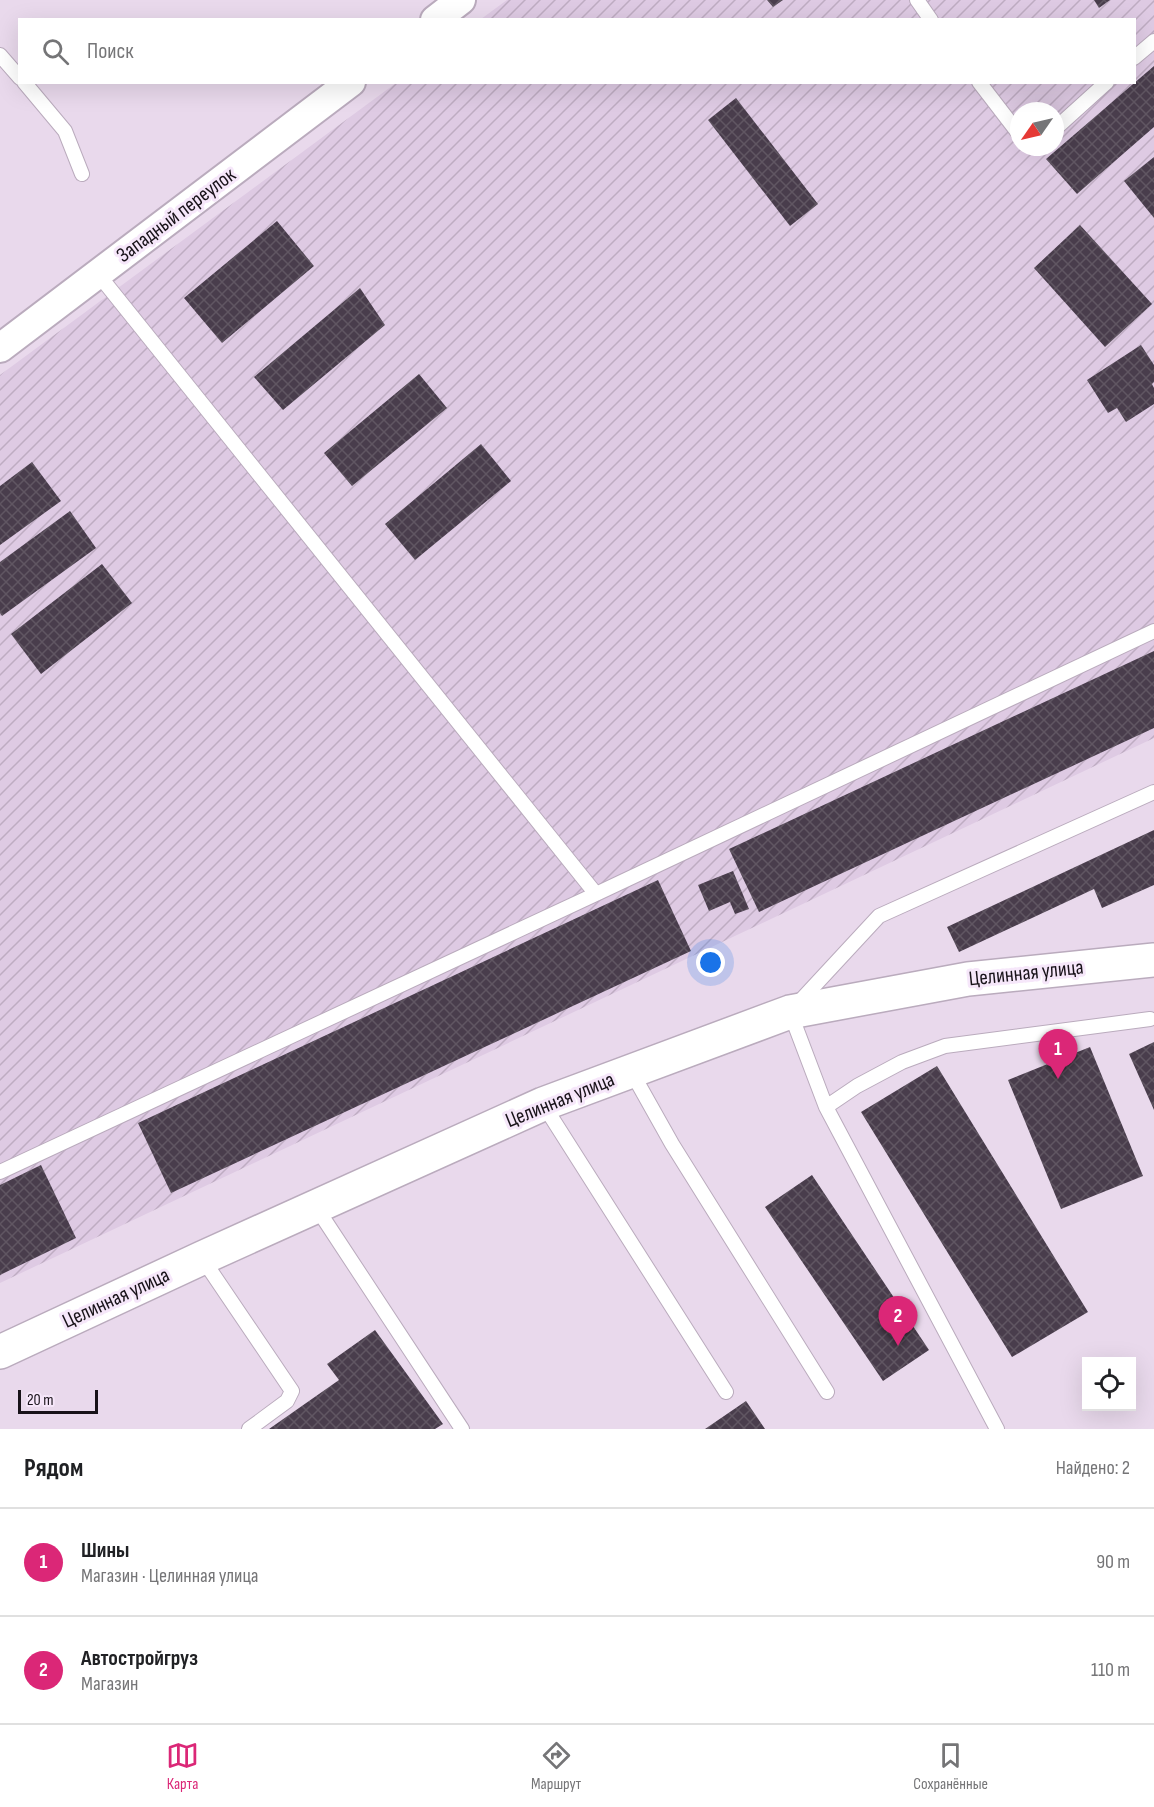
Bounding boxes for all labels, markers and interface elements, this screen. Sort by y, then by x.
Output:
search box [18,18,1136,84]
icon: search [39,35,72,68]
text: Поиск [87,38,133,65]
north arrow [1010,102,1064,156]
street label: Западный переулок [112,162,240,268]
your location [696,948,725,977]
street label: Целинная улица [967,955,1085,991]
pin: 1 [1038,1030,1078,1079]
street label: Целинная улица [502,1067,618,1133]
street label: Целинная улица [59,1262,173,1334]
pin: 2 [878,1296,918,1346]
map controls [1082,1357,1136,1411]
button: locate [1082,1357,1136,1411]
scale bar [18,1387,98,1414]
text: 20 m [27,1391,54,1410]
text: Рядом [24,1453,83,1484]
text: Найдено: 2 [1056,1456,1130,1480]
text: Шины [81,1537,129,1564]
text: 1 [40,1550,47,1574]
text: 90 m [1096,1550,1130,1574]
text: Магазин · Целинная улица [81,1564,259,1588]
text: Автостройгруз [81,1645,198,1672]
text: 2 [39,1658,48,1682]
text: 110 m [1091,1658,1130,1682]
text: Магазин [81,1672,138,1696]
tab: Карта [166,1739,199,1794]
tab: Маршрут [531,1739,581,1794]
tab: Сохранённые [913,1739,988,1794]

